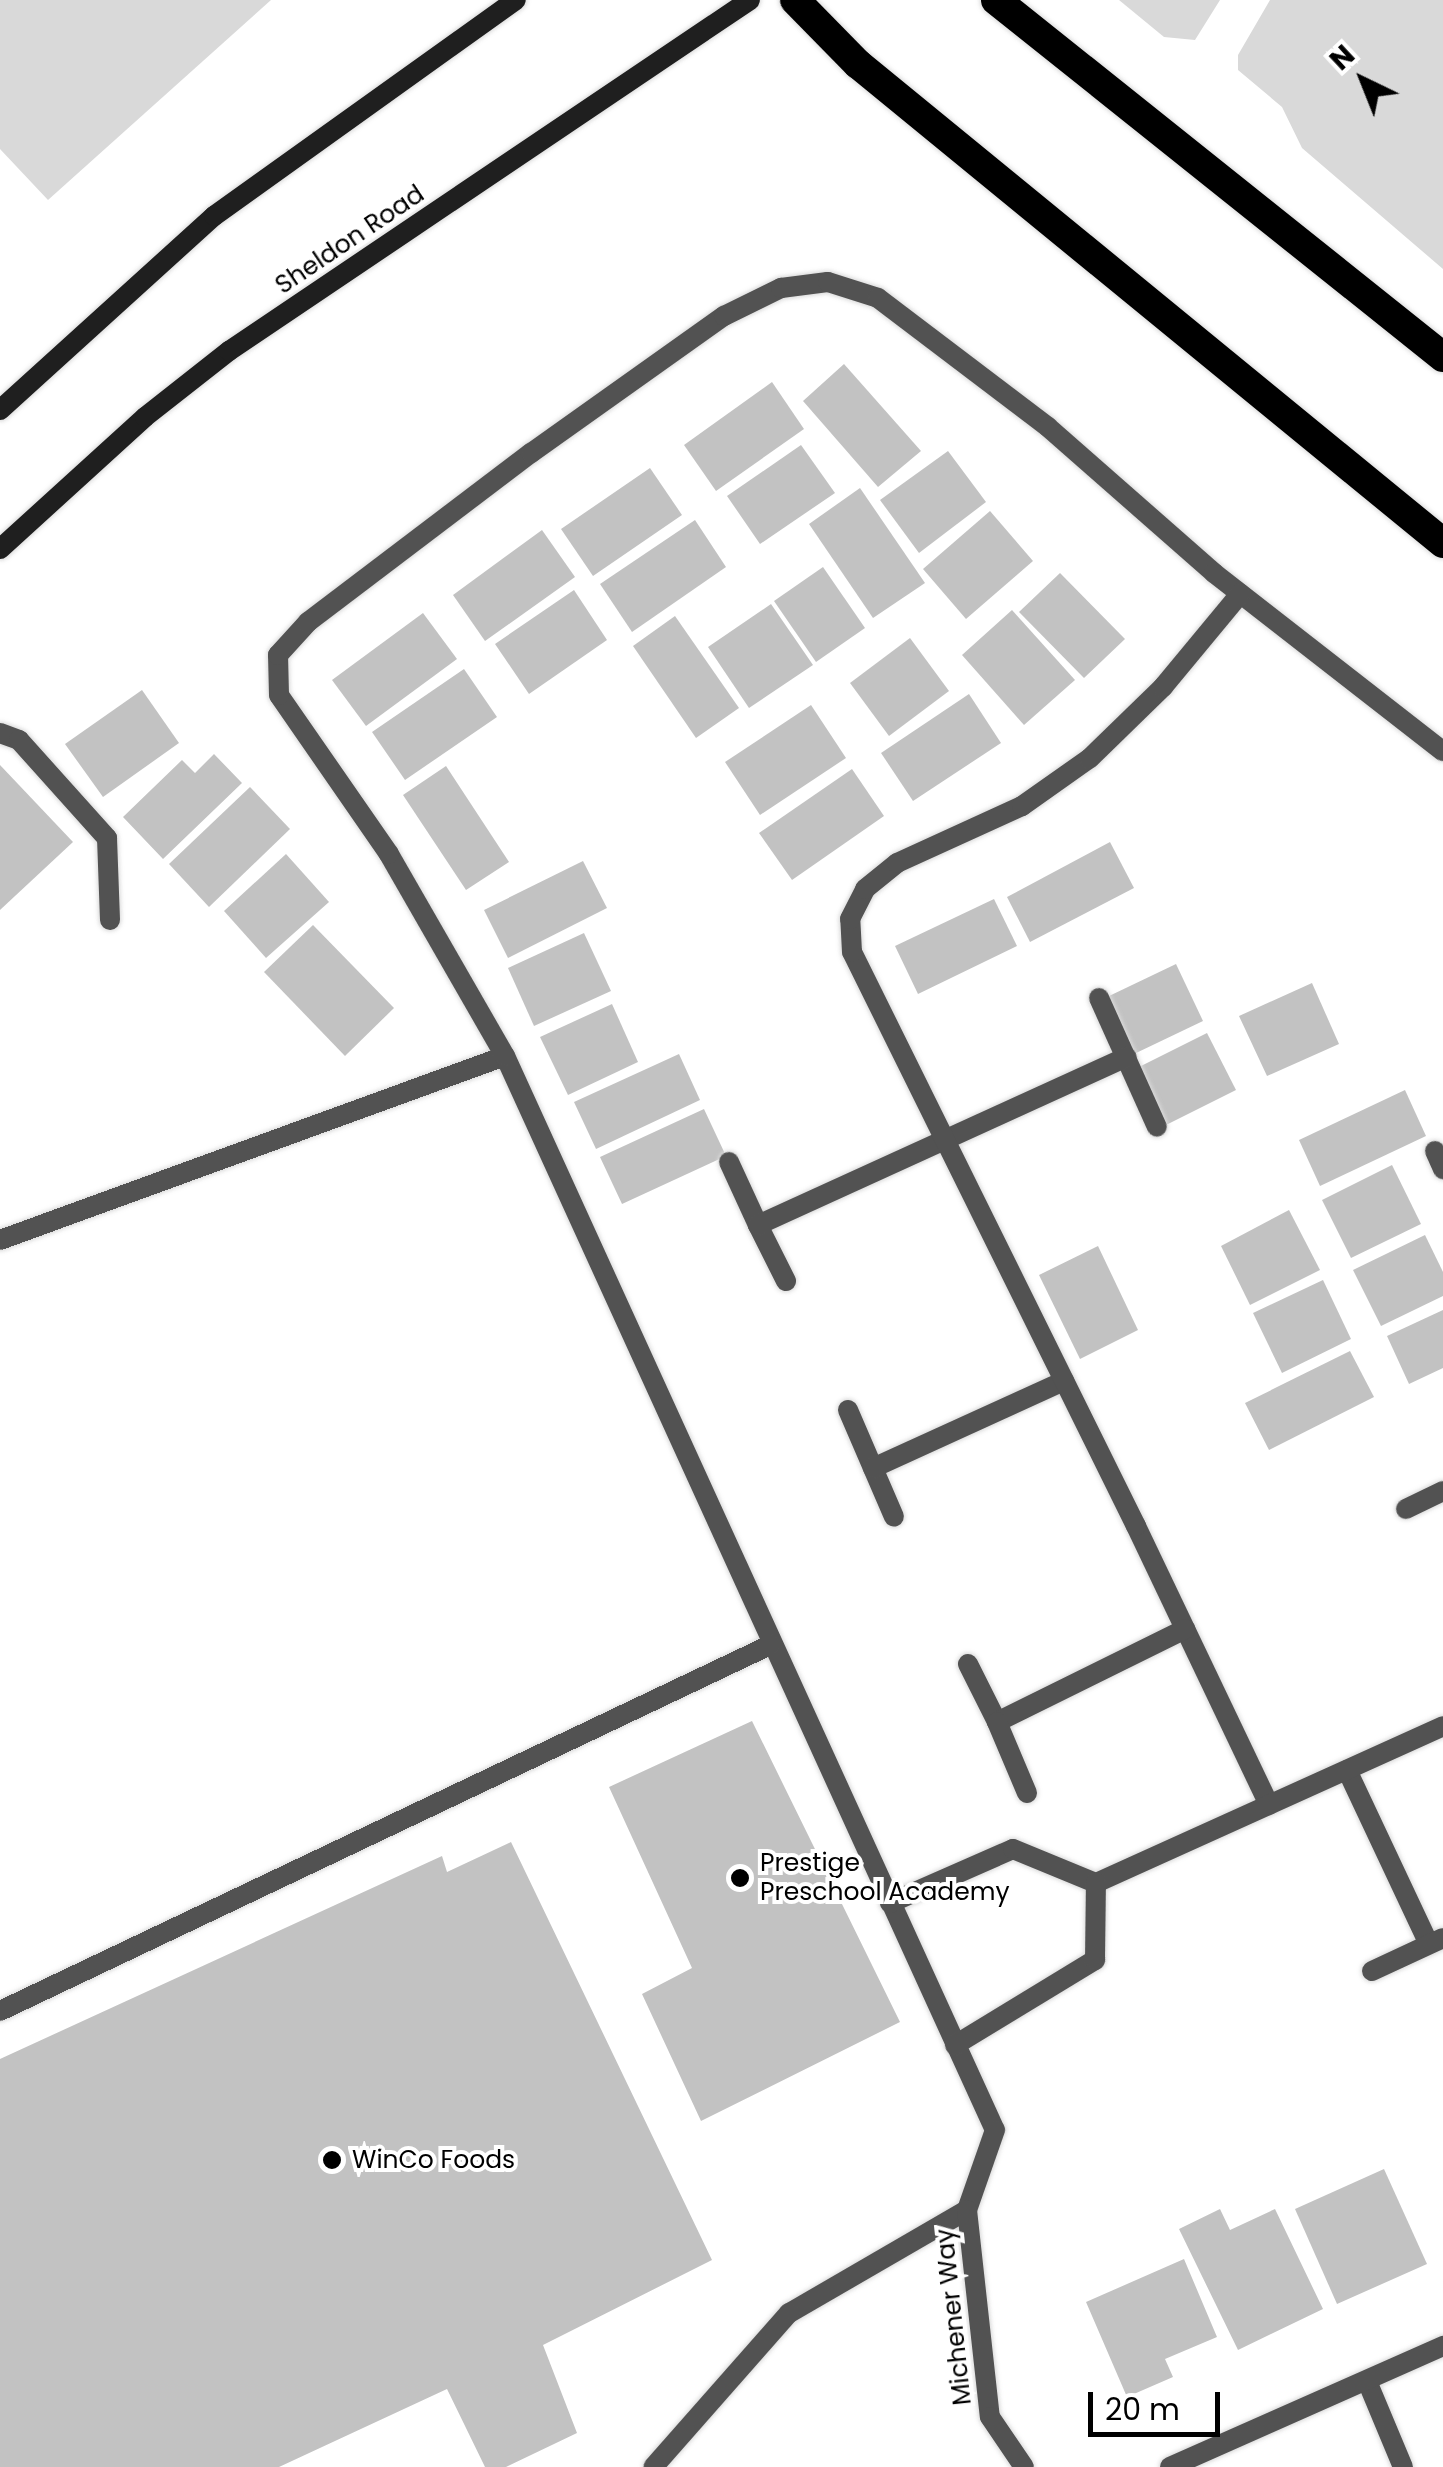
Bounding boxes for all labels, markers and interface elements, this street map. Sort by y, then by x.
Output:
north arrow [1313,30,1413,130]
text: N [1321,36,1363,79]
street label: Sheldon Road [270,179,430,301]
place label: Prestige Preschool Academy [760,1849,1009,1908]
marker: Prestige Preschool Academy [729,1867,751,1889]
place label: WinCo Foods [352,2145,515,2175]
marker: WinCo Foods [321,2149,343,2171]
street label: Michener Way [930,2227,978,2407]
scale bar [1093,2372,1226,2434]
text: 20 m [1105,2388,1180,2431]

